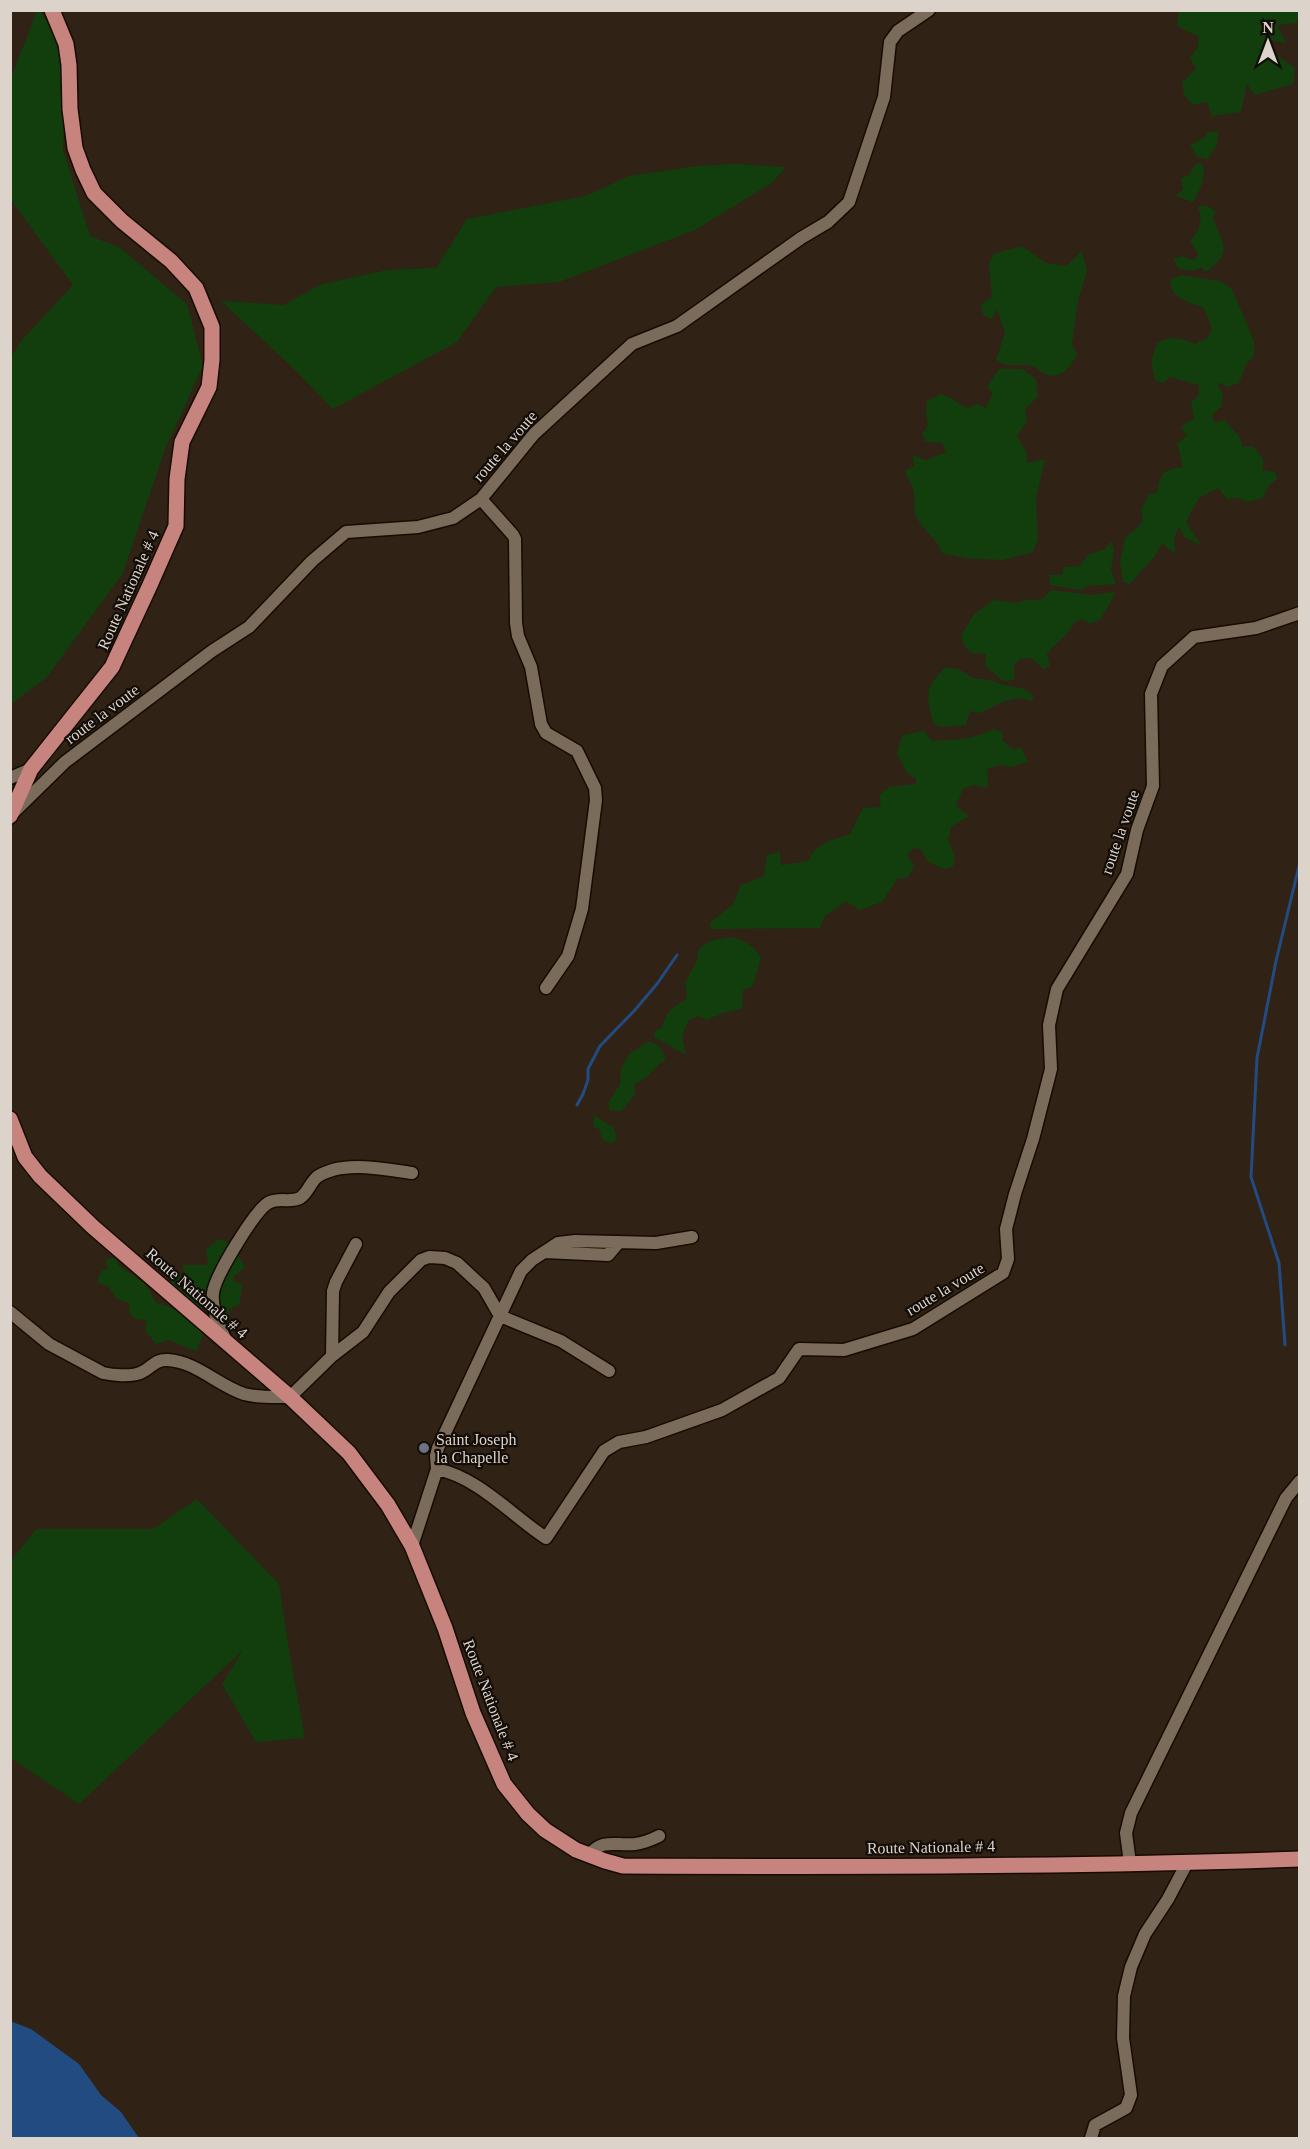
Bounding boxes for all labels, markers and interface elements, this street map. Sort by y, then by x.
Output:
north arrow [1238,12,1298,72]
text: N [1262,19,1274,36]
street label: route la voute [470,407,540,485]
street label: Route Nationale # 4 [94,528,162,652]
street label: route la voute [62,681,142,747]
street label: route la voute [1098,788,1142,876]
street label: Route Nationale # 4 [143,1244,251,1342]
street label: route la voute [903,1259,987,1319]
place label: Saint Joseph la Chapelle [436,1431,516,1467]
marker: Saint Joseph la Chapelle [417,1441,431,1455]
street label: Route Nationale # 4 [460,1637,522,1763]
street label: Route Nationale # 4 [867,1837,995,1857]

